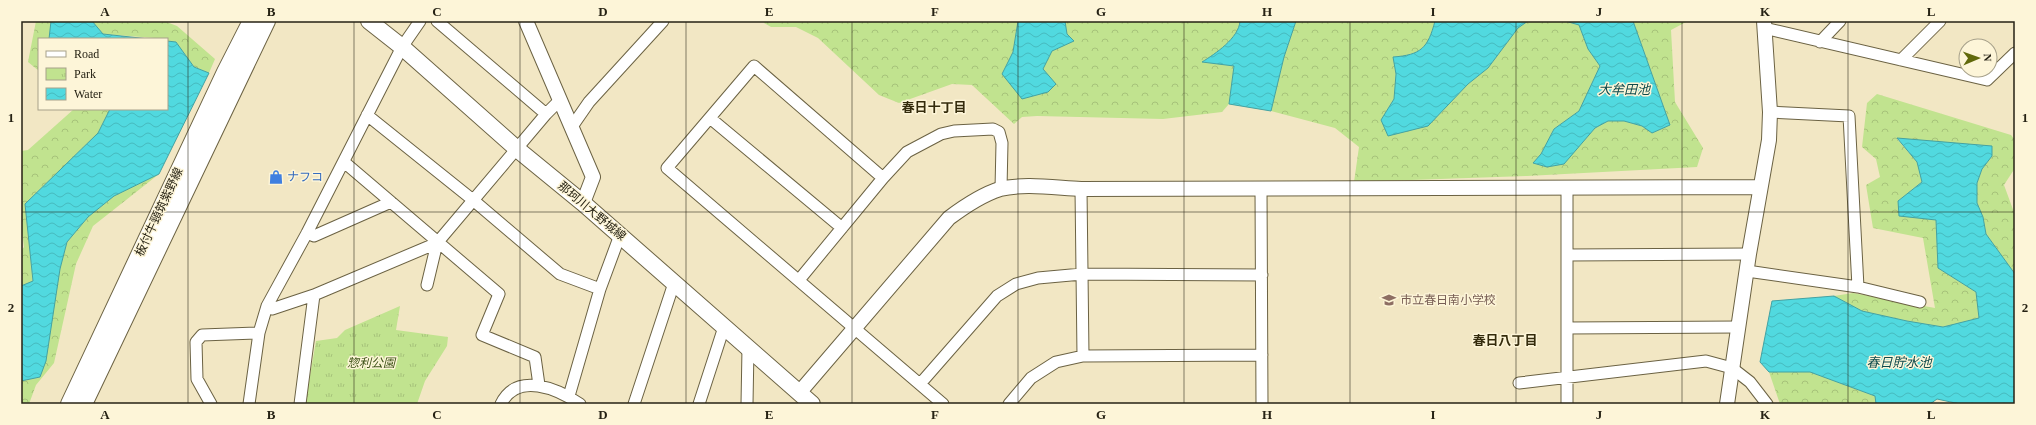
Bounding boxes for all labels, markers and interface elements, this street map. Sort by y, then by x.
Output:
text: A [100,4,110,19]
text: B [267,4,276,19]
text: C [432,4,442,19]
text: D [598,4,608,19]
text: E [765,4,773,19]
text: F [931,4,939,19]
text: G [1096,4,1106,19]
text: H [1262,4,1272,19]
text: I [1430,4,1436,19]
text: J [1596,4,1603,19]
text: K [1760,4,1771,19]
text: L [1927,4,1936,19]
legend [38,38,168,110]
north arrow [1958,38,1998,78]
text: Road [74,47,99,61]
text: N [1982,53,1994,62]
text: Park [74,67,96,81]
water label: 大牟田池 [1598,82,1652,97]
text: Water [74,87,102,101]
district label: 春日十丁目 [901,100,967,115]
text: 1 [8,110,14,125]
text: 1 [2022,110,2028,125]
street label: 板付牛頸筑紫野線 [132,166,186,258]
shop icon: ナフコ [268,169,284,185]
place label: ナフコ [287,170,323,184]
street label: 那珂川大野城線 [555,179,629,243]
school or university icon: 市立春日南小学校 [1381,292,1397,308]
place label: 市立春日南小学校 [1400,293,1496,307]
text: 2 [8,300,14,315]
text: 2 [2022,300,2028,315]
district label: 春日八丁目 [1472,333,1538,348]
water label: 春日貯水池 [1866,355,1933,370]
park label: 惣利公園 [347,356,397,370]
text: A [100,407,110,422]
text: B [267,407,276,422]
text: C [432,407,442,422]
text: D [598,407,608,422]
text: E [765,407,773,422]
text: F [931,407,939,422]
text: G [1096,407,1106,422]
text: H [1262,407,1272,422]
text: I [1430,407,1436,422]
text: J [1596,407,1603,422]
text: K [1760,407,1771,422]
text: L [1927,407,1936,422]

